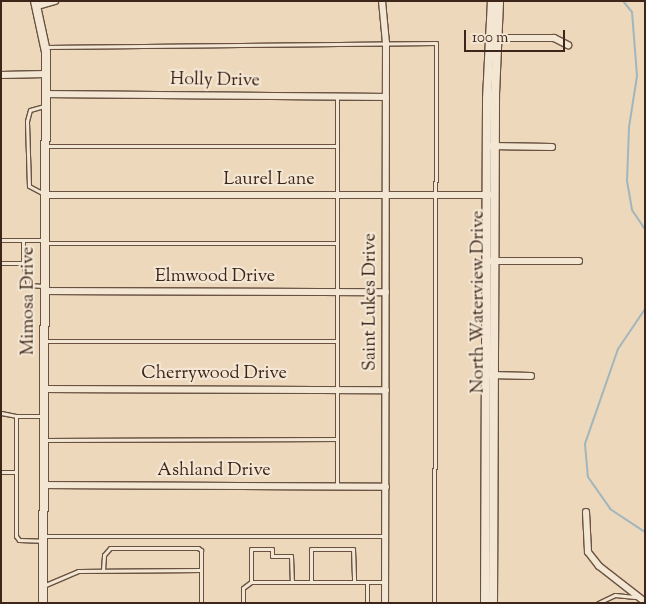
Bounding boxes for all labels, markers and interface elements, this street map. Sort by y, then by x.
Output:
scale bar [466,20,567,52]
text: 100 m [472,28,508,49]
street label: Holly Drive [170,69,260,93]
street label: Laurel Lane [223,169,315,191]
street label: North Waterview Drive [468,211,490,393]
street label: Saint Lukes Drive [360,233,382,371]
street label: Mimosa Drive [18,247,40,355]
street label: Elmwood Drive [155,266,275,288]
street label: Cherrywood Drive [141,363,287,385]
street label: Ashland Drive [157,460,271,482]

